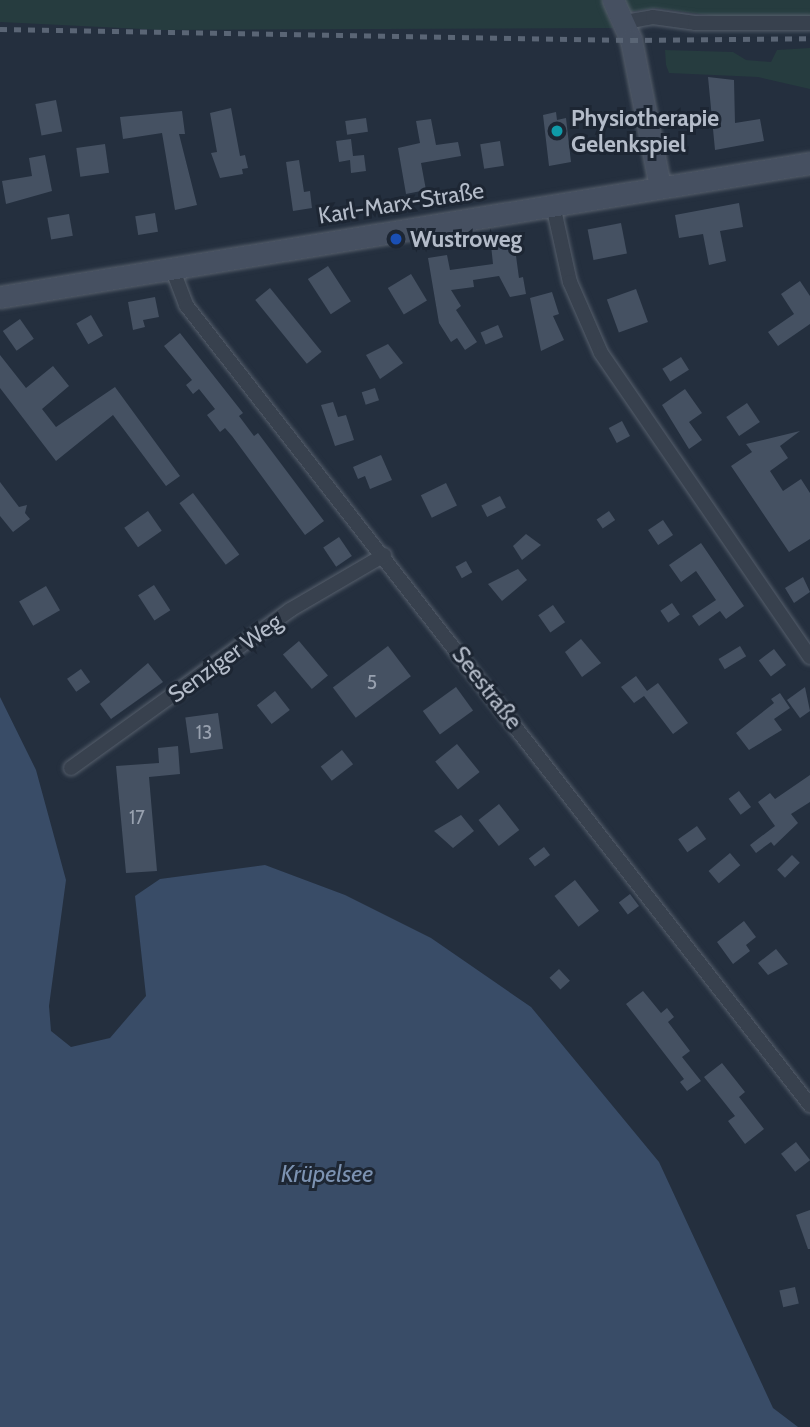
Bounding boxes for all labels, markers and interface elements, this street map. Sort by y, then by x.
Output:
place label: Physiotherapie Gelenkspiel [571,104,719,158]
marker: Physiotherapie Gelenkspiel [549,123,565,139]
street label: Karl-Marx-Straße [316,176,486,230]
place label: Wustroweg [410,225,522,253]
marker: Wustroweg [388,231,404,247]
street label: Senziger Weg [163,608,287,708]
street label: Seestraße [446,641,528,735]
house number: 5 [367,672,377,694]
house number: 13 [196,722,212,744]
house number: 17 [129,807,145,829]
water label: Krüpelsee [281,1160,373,1188]

